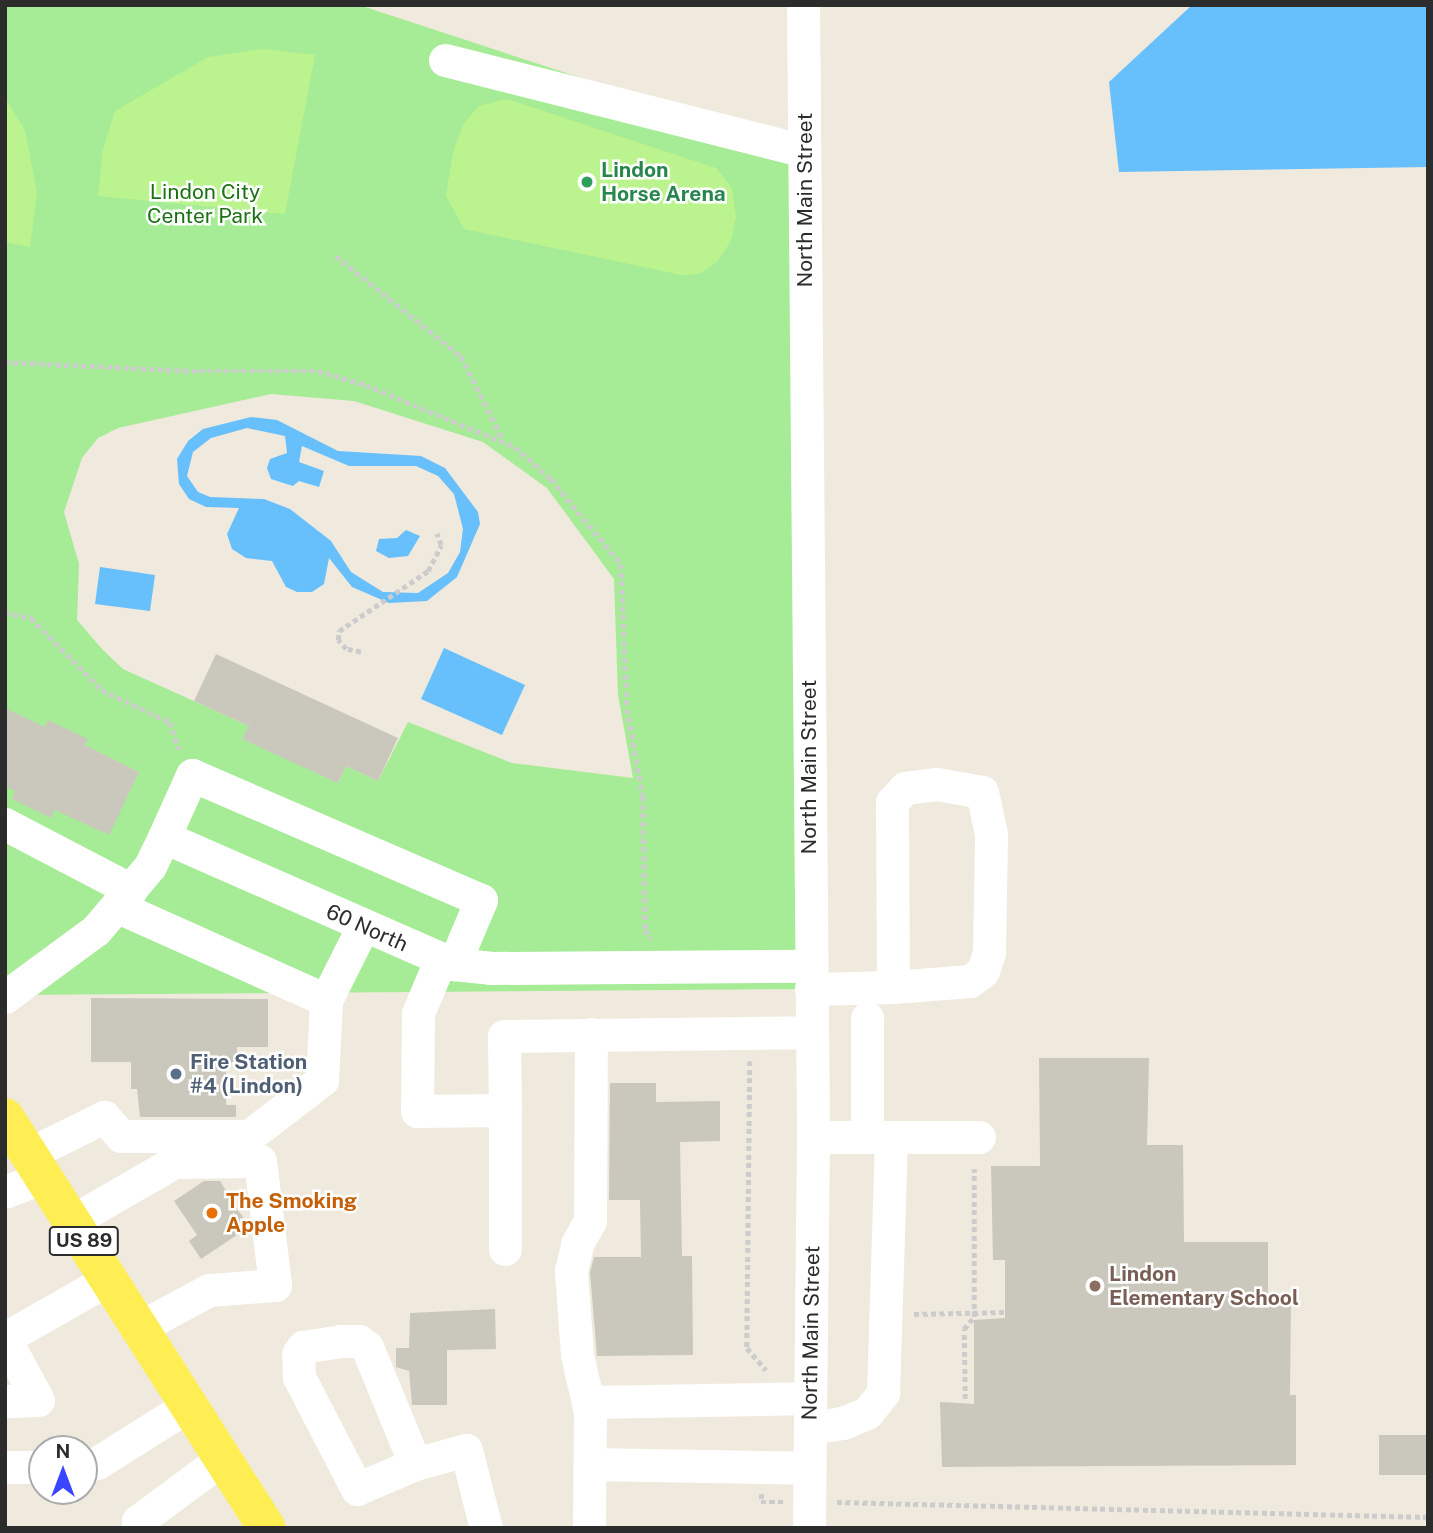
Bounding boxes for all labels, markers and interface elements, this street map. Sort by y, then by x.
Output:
street label: North Main Street [792,113,818,287]
place label: Lindon Horse Arena [601,157,726,207]
marker: Lindon Horse Arena [579,174,595,190]
park label: Lindon City Center Park [147,179,263,229]
street label: North Main Street [796,680,822,854]
street label: 60 North [322,899,412,957]
place label: Fire Station #4 (Lindon) [190,1049,307,1099]
marker: Fire Station #4 (Lindon) [168,1066,184,1082]
place label: The Smoking Apple [226,1188,357,1238]
marker: The Smoking Apple [204,1205,220,1221]
road number: US 89 [47,1226,121,1256]
street label: North Main Street [797,1245,825,1421]
place label: Lindon Elementary School [1109,1261,1299,1311]
marker: Lindon Elementary School [1087,1278,1103,1294]
north arrow [28,1435,98,1505]
text: N [56,1440,70,1462]

